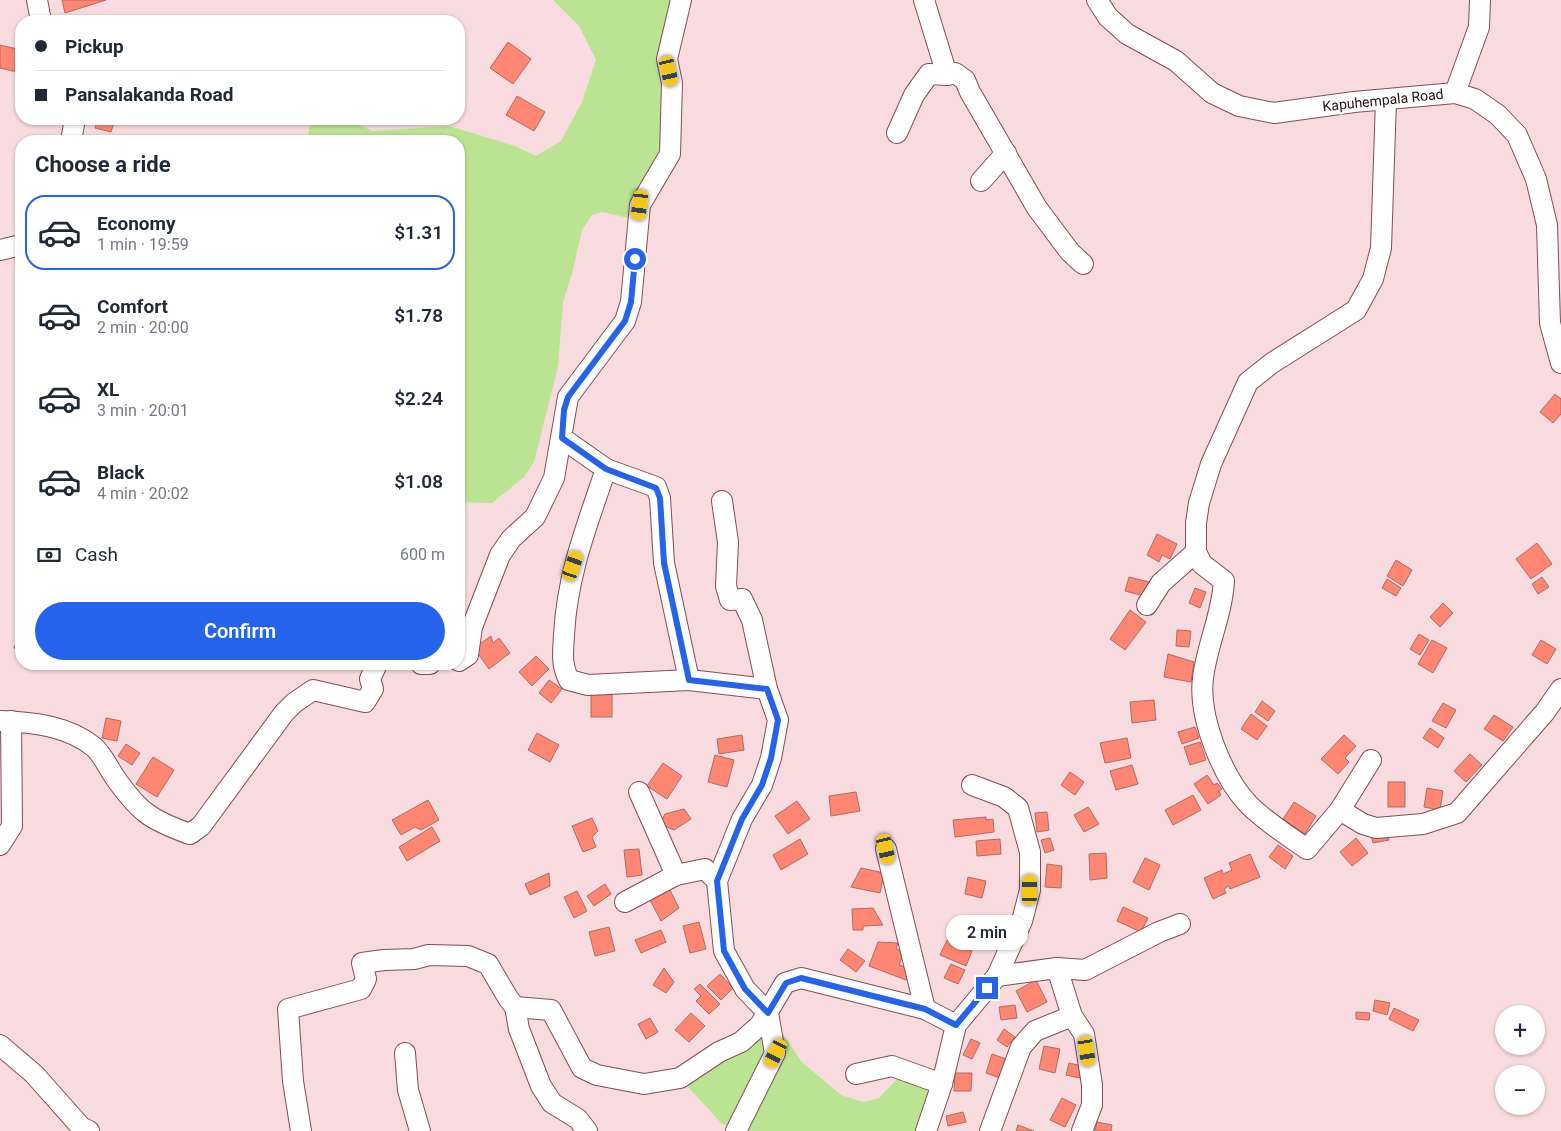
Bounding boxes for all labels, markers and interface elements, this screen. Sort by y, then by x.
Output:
text: Pickup [65,35,124,58]
car [658,55,679,87]
text: Pansalakanda Road [65,83,233,106]
street label: Kapuhempala Road [1322,86,1444,114]
text: Choose a ride [35,152,171,177]
car [630,189,649,221]
icon: car [37,210,82,255]
text: Economy [97,212,176,235]
text: $1.31 [394,221,443,244]
text: 1 min · 19:59 [97,235,189,254]
route start [624,248,646,270]
icon: car [37,293,82,338]
text: Comfort [97,295,168,318]
text: $1.78 [394,304,443,327]
text: 2 min · 20:00 [97,318,189,337]
icon: car [37,376,82,421]
text: XL [97,378,119,401]
text: $2.24 [394,387,443,410]
text: 3 min · 20:01 [97,401,189,420]
icon: car [37,459,82,504]
text: Black [97,461,144,484]
text: $1.08 [394,470,443,493]
text: 4 min · 20:02 [97,484,189,503]
icon: cash [35,541,63,569]
text: Cash [75,543,118,566]
text: 600 m [400,545,445,564]
car [561,549,584,583]
button: Confirm [35,602,445,660]
car [875,833,896,865]
car [1022,875,1037,905]
callout: 2 min [946,916,1028,950]
text: 2 min [967,923,1007,942]
route end [976,977,998,999]
map controls [1495,1005,1545,1115]
button: + [1495,1005,1545,1055]
car [1077,1035,1096,1067]
car [762,1036,789,1070]
button: − [1495,1065,1545,1115]

